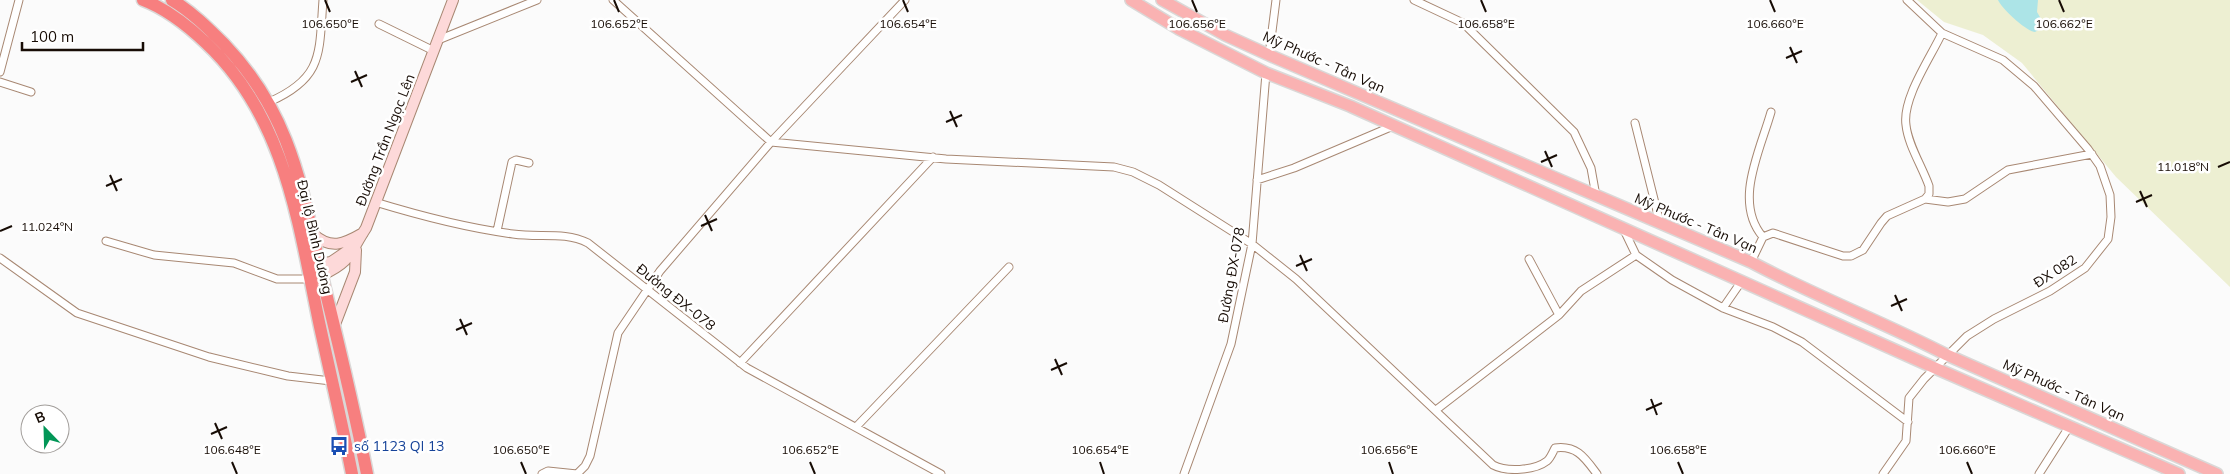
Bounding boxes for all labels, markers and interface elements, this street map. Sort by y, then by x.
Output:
text: 106.650°E [301,16,359,31]
text: 106.652°E [590,16,648,31]
text: 106.654°E [879,16,937,31]
text: 106.656°E [1168,16,1226,31]
text: 106.658°E [1457,16,1515,31]
text: 106.660°E [1746,16,1804,31]
text: 106.662°E [2035,16,2093,31]
scale bar [22,20,144,52]
text: 100 m [30,27,74,46]
street label: Mỹ Phước - Tân Vạn [1260,27,1388,97]
street label: Đường Trần Ngọc Lên [351,71,419,209]
text: 11.018°N [2157,159,2209,174]
street label: Đại lộ Bình Dương [293,178,337,296]
street label: Mỹ Phước - Tân Vạn [1632,189,1760,257]
text: 11.024°N [21,219,73,234]
street label: Đường ĐX-078 [1214,226,1248,324]
street label: ĐX 082 [2030,250,2080,292]
street label: Đường ĐX-078 [633,260,719,334]
street label: Mỹ Phước - Tân Vạn [2000,355,2128,425]
north arrow [20,404,70,454]
text: B [32,407,48,427]
bus stop icon: số 1123 Ql 13 [328,435,350,457]
place label: số 1123 Ql 13 [354,437,444,455]
text: 106.648°E [203,442,261,457]
text: 106.650°E [492,442,550,457]
text: 106.652°E [781,442,839,457]
text: 106.654°E [1071,442,1129,457]
text: 106.656°E [1360,442,1418,457]
text: 106.658°E [1649,442,1707,457]
text: 106.660°E [1938,442,1996,457]

